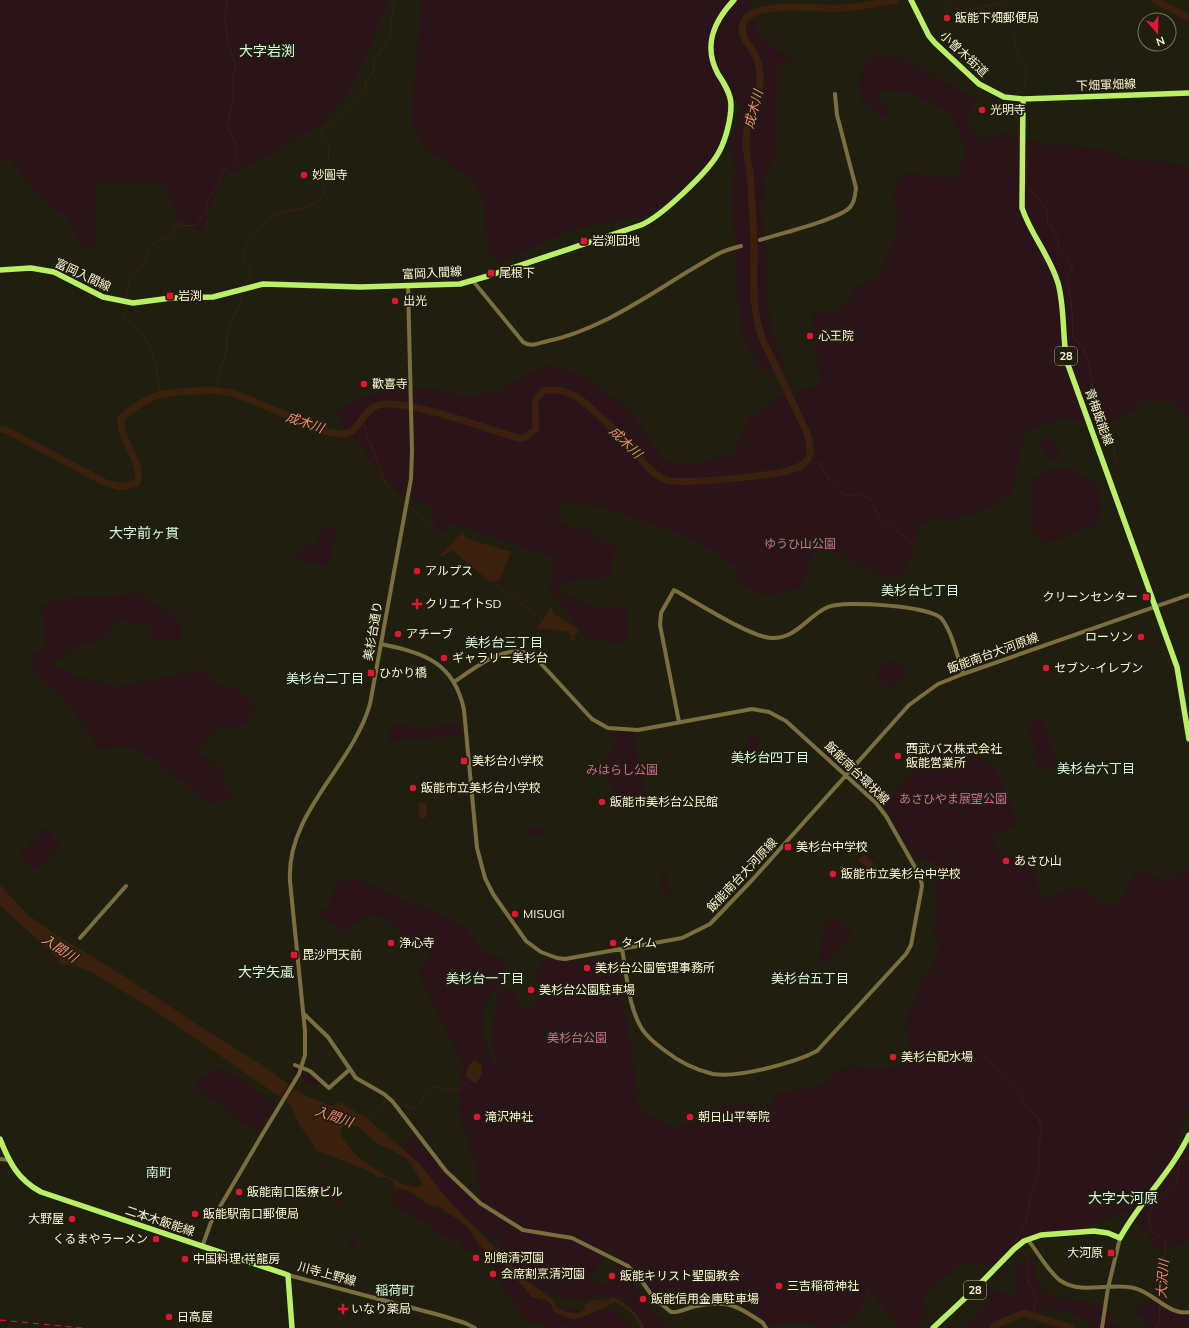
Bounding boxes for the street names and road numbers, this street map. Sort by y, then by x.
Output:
street label: 小曽木街道 [937,28,991,80]
street label: 下畑軍畑線 [1076,76,1136,93]
street label: 富岡入間線 [53,255,114,294]
street label: 富岡入間線 [402,263,462,282]
road number: 28 [1055,347,1077,365]
street label: 青梅飯能線 [1082,386,1117,448]
street label: 美杉台通り [360,600,385,662]
street label: 飯能南台大河原線 [945,629,1041,676]
street label: 飯能南台環状線 [822,738,893,807]
street label: 飯能南台大河原線 [703,834,780,915]
street label: 二本木飯能線 [124,1202,197,1239]
street label: 川寺上野線 [296,1259,358,1289]
road number: 28 [964,1281,986,1299]

